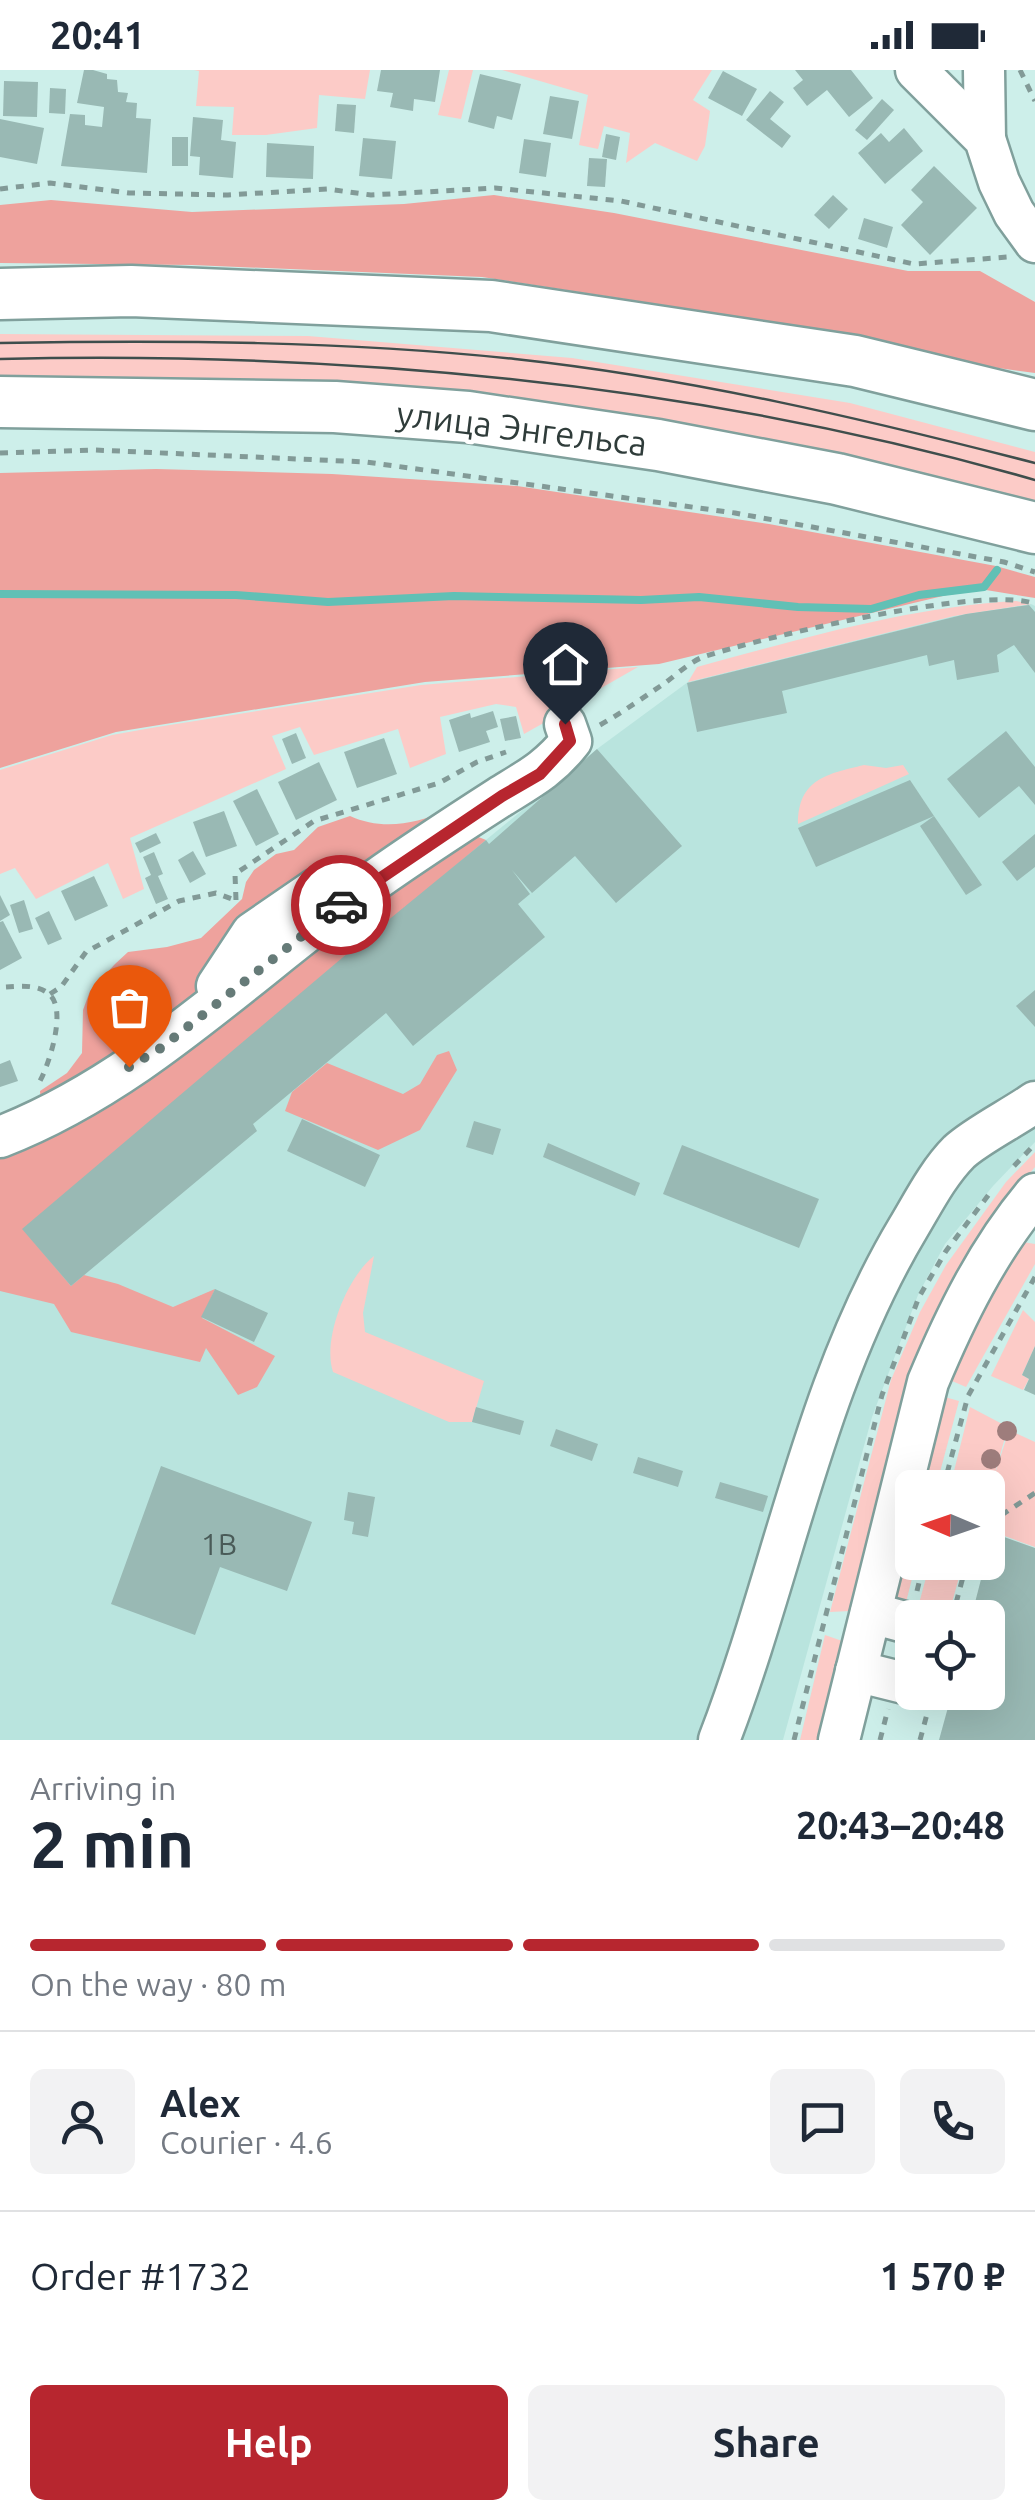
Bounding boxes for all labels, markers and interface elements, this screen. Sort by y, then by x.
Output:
text: 20:41 [50,14,145,56]
street label: улица Энгельса [394,393,650,463]
pin [523,622,608,725]
icon: home [538,637,593,692]
courier [291,855,391,955]
icon: car [314,878,369,933]
pin [87,965,172,1068]
icon: bag [102,980,157,1035]
north arrow [895,1470,1005,1580]
map controls [895,1470,1005,1710]
house number: 1В [201,1527,237,1561]
button: locate [895,1600,1005,1710]
text: Arriving in [30,1770,176,1806]
text: 20:43–20:48 [796,1804,1005,1846]
text: 2 min [30,1807,194,1880]
text: On the way · 80 m [30,1966,286,2002]
button: person [30,2069,135,2174]
button: chat [770,2069,875,2174]
button: phone [900,2069,1005,2174]
text: Alex [160,2082,241,2124]
text: Courier · 4.6 [160,2124,333,2160]
text: Order #1732 [30,2255,251,2297]
text: 1 570 ₽ [880,2255,1005,2297]
button: Help [30,2385,508,2500]
button: Share [528,2385,1005,2500]

